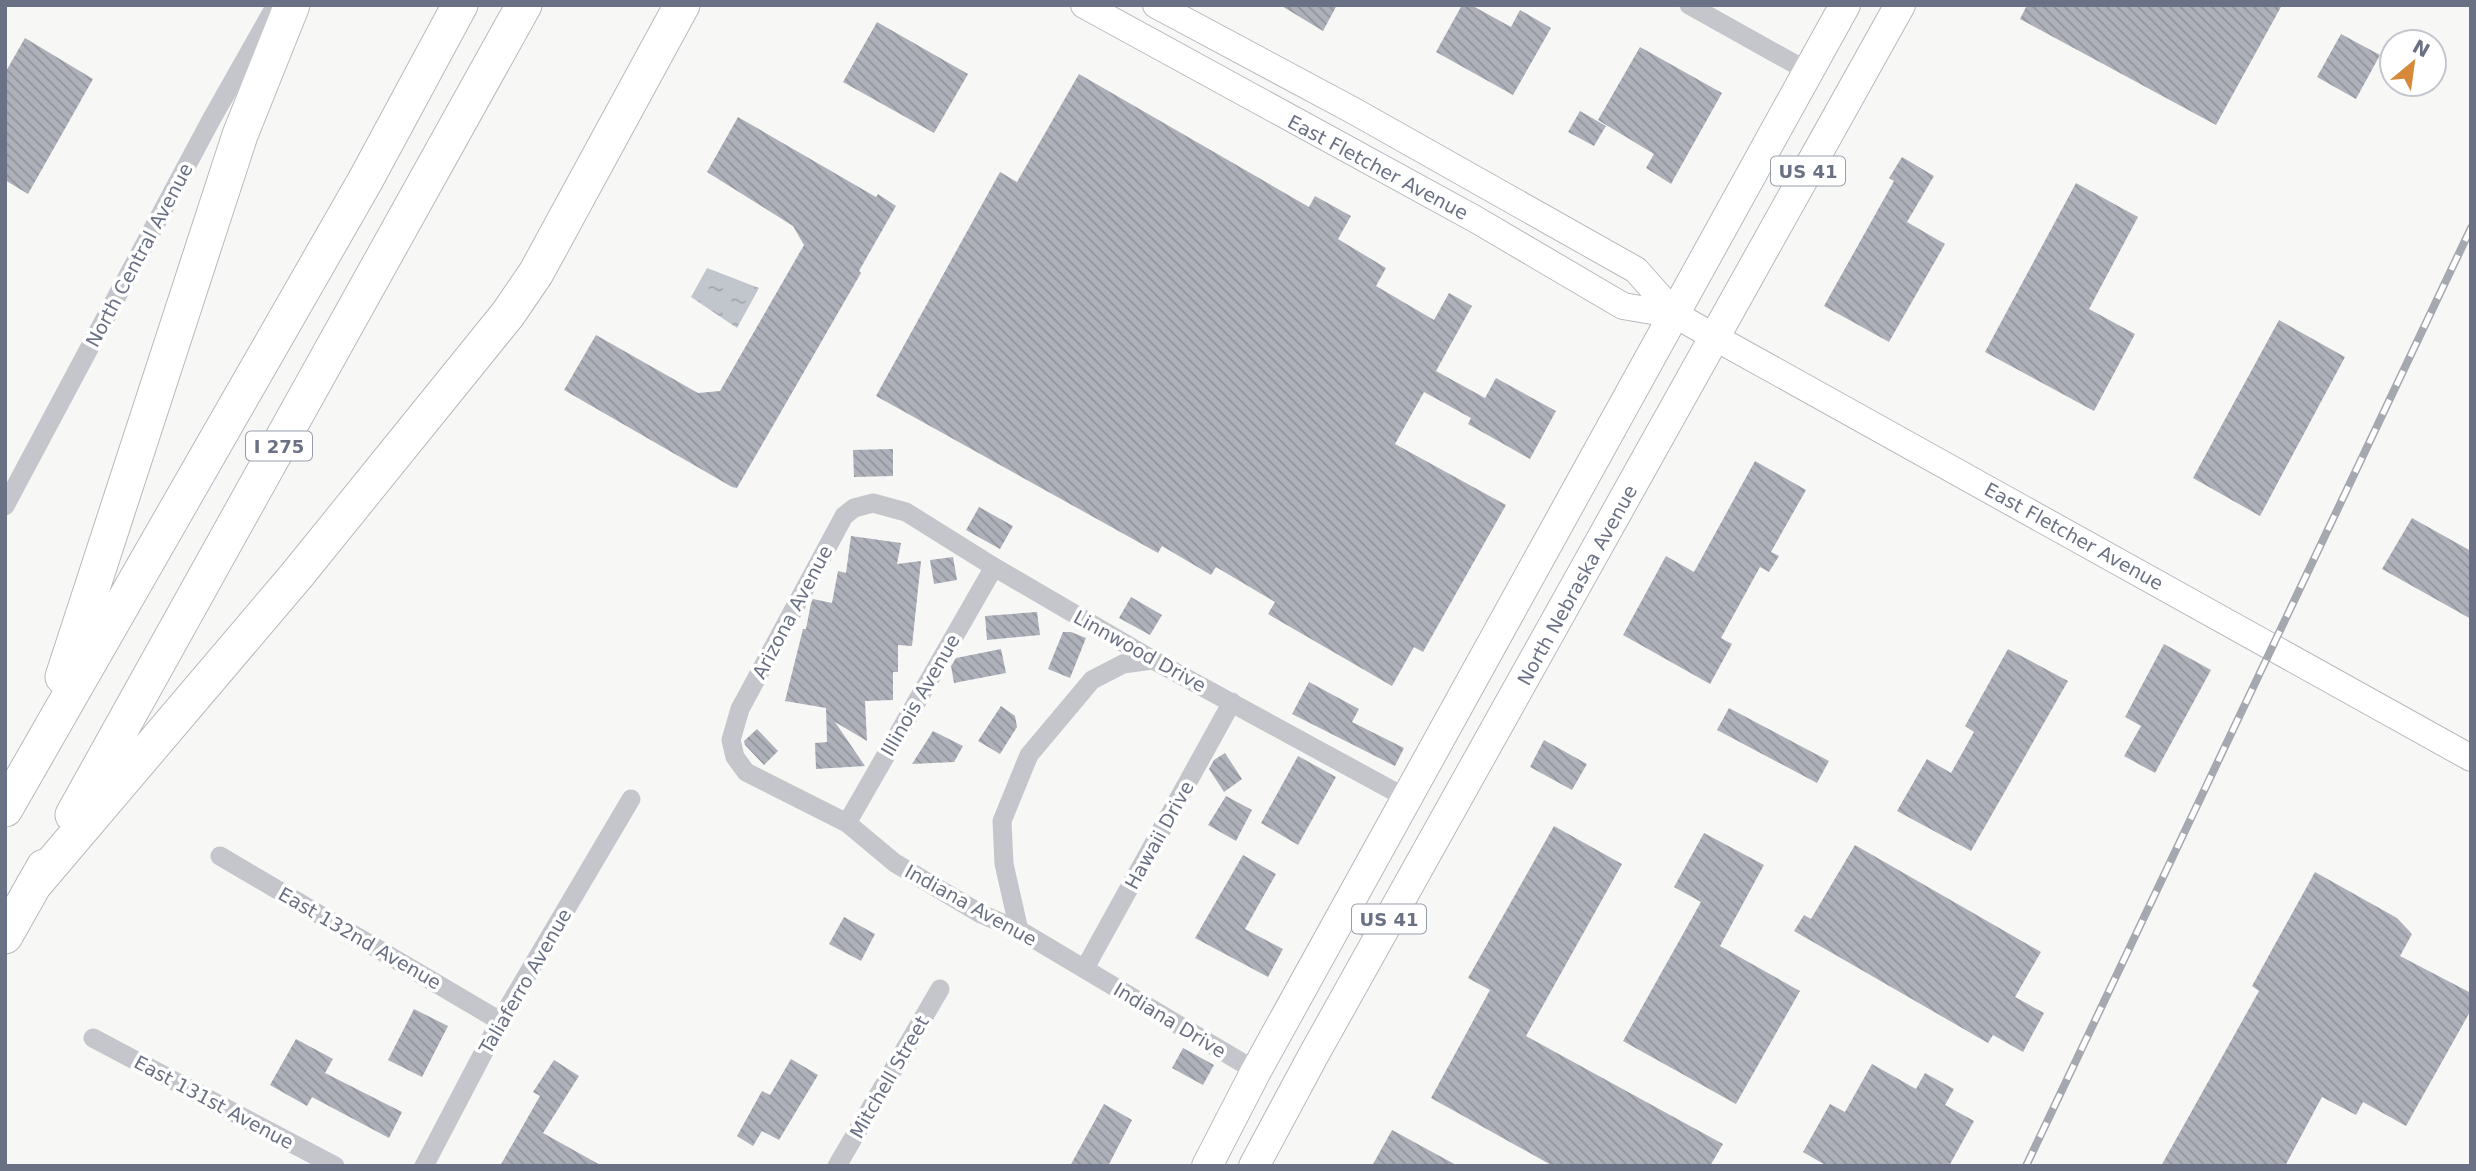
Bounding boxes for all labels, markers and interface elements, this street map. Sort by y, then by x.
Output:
north arrow [2378,28,2448,98]
text: N [2409,35,2434,62]
street label: East Fletcher Avenue [1284,110,1472,224]
road number: US 41 [1771,156,1845,186]
street label: North Central Avenue [81,159,197,351]
road number: I 275 [246,432,312,461]
street label: East Fletcher Avenue [1981,478,2167,594]
street label: North Nebraska Avenue [1513,481,1641,689]
street label: Arizona Avenue [748,541,836,683]
street label: Linnwood Drive [1070,606,1210,696]
street label: Illinois Avenue [876,630,964,760]
street label: Hawaii Drive [1120,777,1198,893]
street label: Indiana Avenue [901,860,1041,950]
street label: East 132nd Avenue [275,882,445,994]
road number: US 41 [1352,904,1426,934]
street label: Taliaferro Avenue [474,905,575,1058]
street label: Indiana Drive [1110,978,1230,1062]
street label: Mitchell Street [845,1012,933,1142]
street label: East 131st Avenue [131,1051,297,1153]

